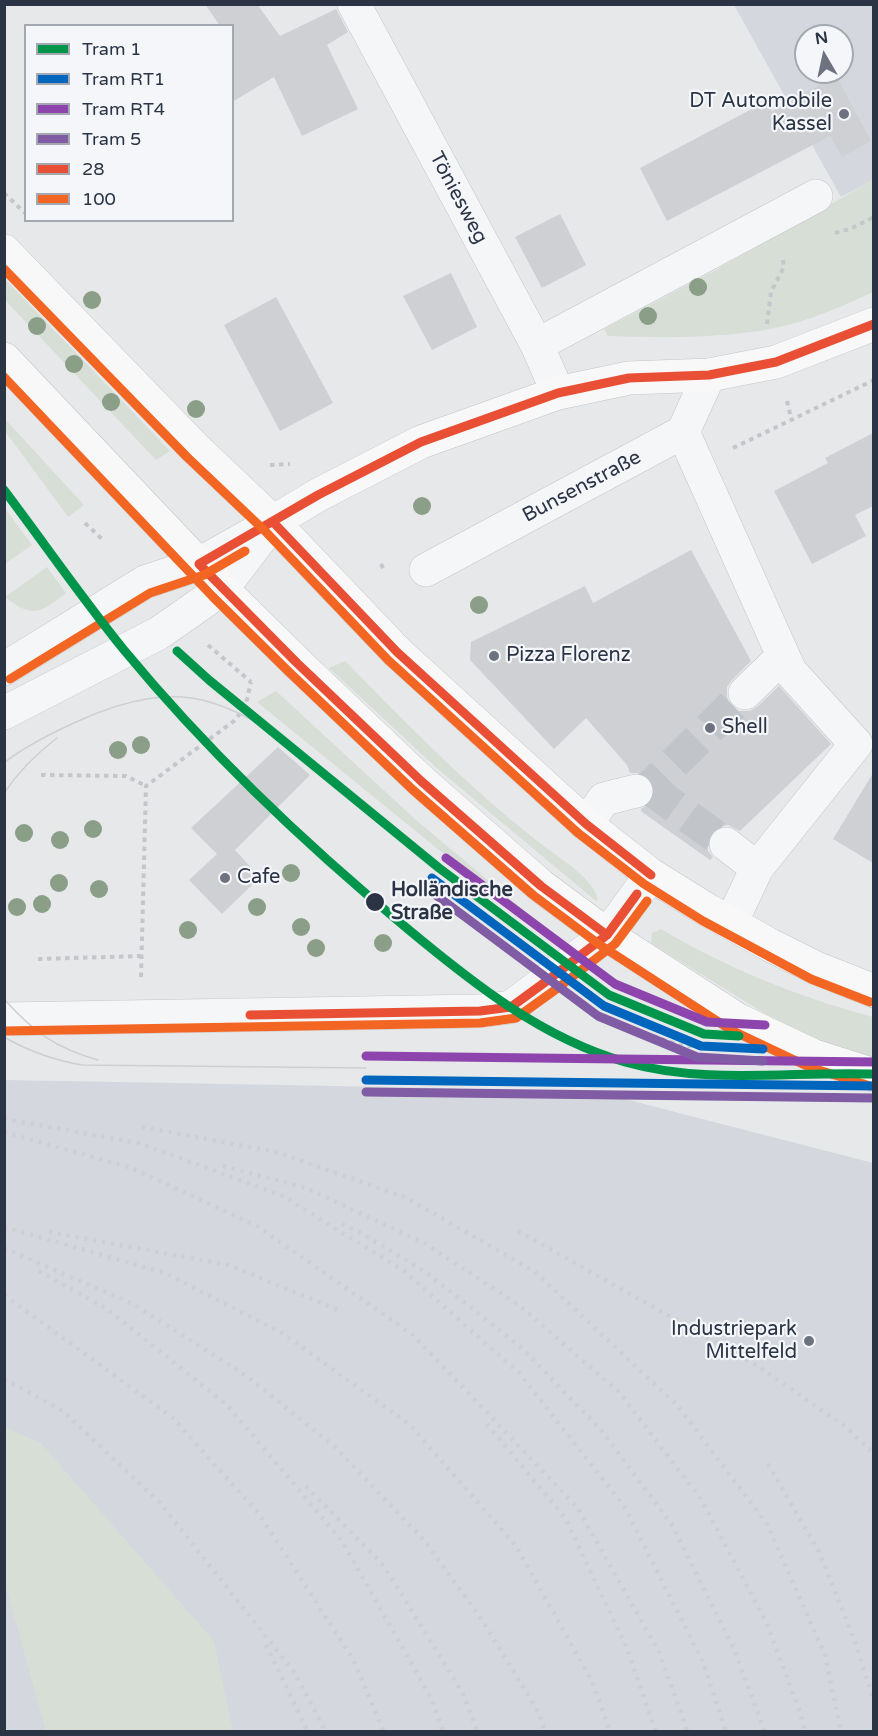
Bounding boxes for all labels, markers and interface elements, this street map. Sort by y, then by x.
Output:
legend [24,24,234,222]
north arrow [794,24,854,84]
text: N [814,27,829,49]
text: Tram 1 [82,38,141,60]
text: Tram RT1 [82,68,165,90]
place label: DT Automobile Kassel [689,90,832,137]
text: Tram RT4 [82,98,165,120]
marker: DT Automobile Kassel [837,107,851,121]
text: Tram 5 [82,128,141,150]
street label: Töniesweg [424,148,492,248]
text: 28 [82,158,105,180]
text: 100 [82,188,116,210]
street label: Bunsenstraße [519,446,645,528]
place label: Pizza Florenz [506,644,631,668]
marker: Pizza Florenz [487,649,501,663]
place label: Shell [722,716,768,740]
marker: Shell [703,721,717,735]
place label: Cafe [237,866,280,890]
marker: Cafe [218,871,232,885]
place label: Holländische Straße [391,879,513,926]
marker: Holländische Straße [364,891,386,913]
place label: Industriepark Mittelfeld [671,1318,797,1365]
marker: Industriepark Mittelfeld [802,1334,816,1348]

